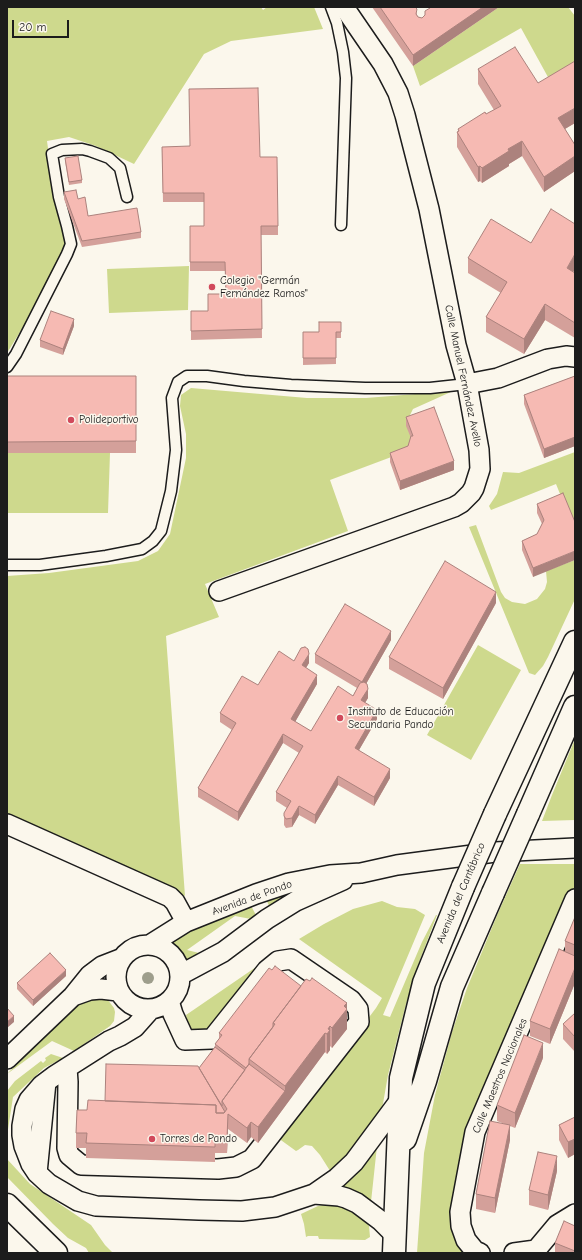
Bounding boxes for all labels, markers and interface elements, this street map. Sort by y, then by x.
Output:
scale bar [14,12,71,38]
text: 20 m [19,20,47,34]
place label: Colegio "Germán Fernández Ramos" [220,274,308,300]
marker: Colegio "Germán Fernández Ramos" [207,282,217,292]
street label: Calle Manuel Fernández Avello [441,304,485,448]
place label: Polideportivo [79,413,139,427]
marker: Polideportivo [66,415,76,425]
place label: Instituto de Educación Secundaria Pando [348,705,453,731]
marker: Instituto de Educación Secundaria Pando [335,713,345,723]
street label: Avenida del Cantábrico [434,841,488,945]
street label: Avenida de Pando [210,877,294,919]
street label: Calle Maestros Nacionales [470,1017,530,1135]
place label: Torres de Pando [160,1132,237,1146]
marker: Torres de Pando [147,1134,157,1144]

